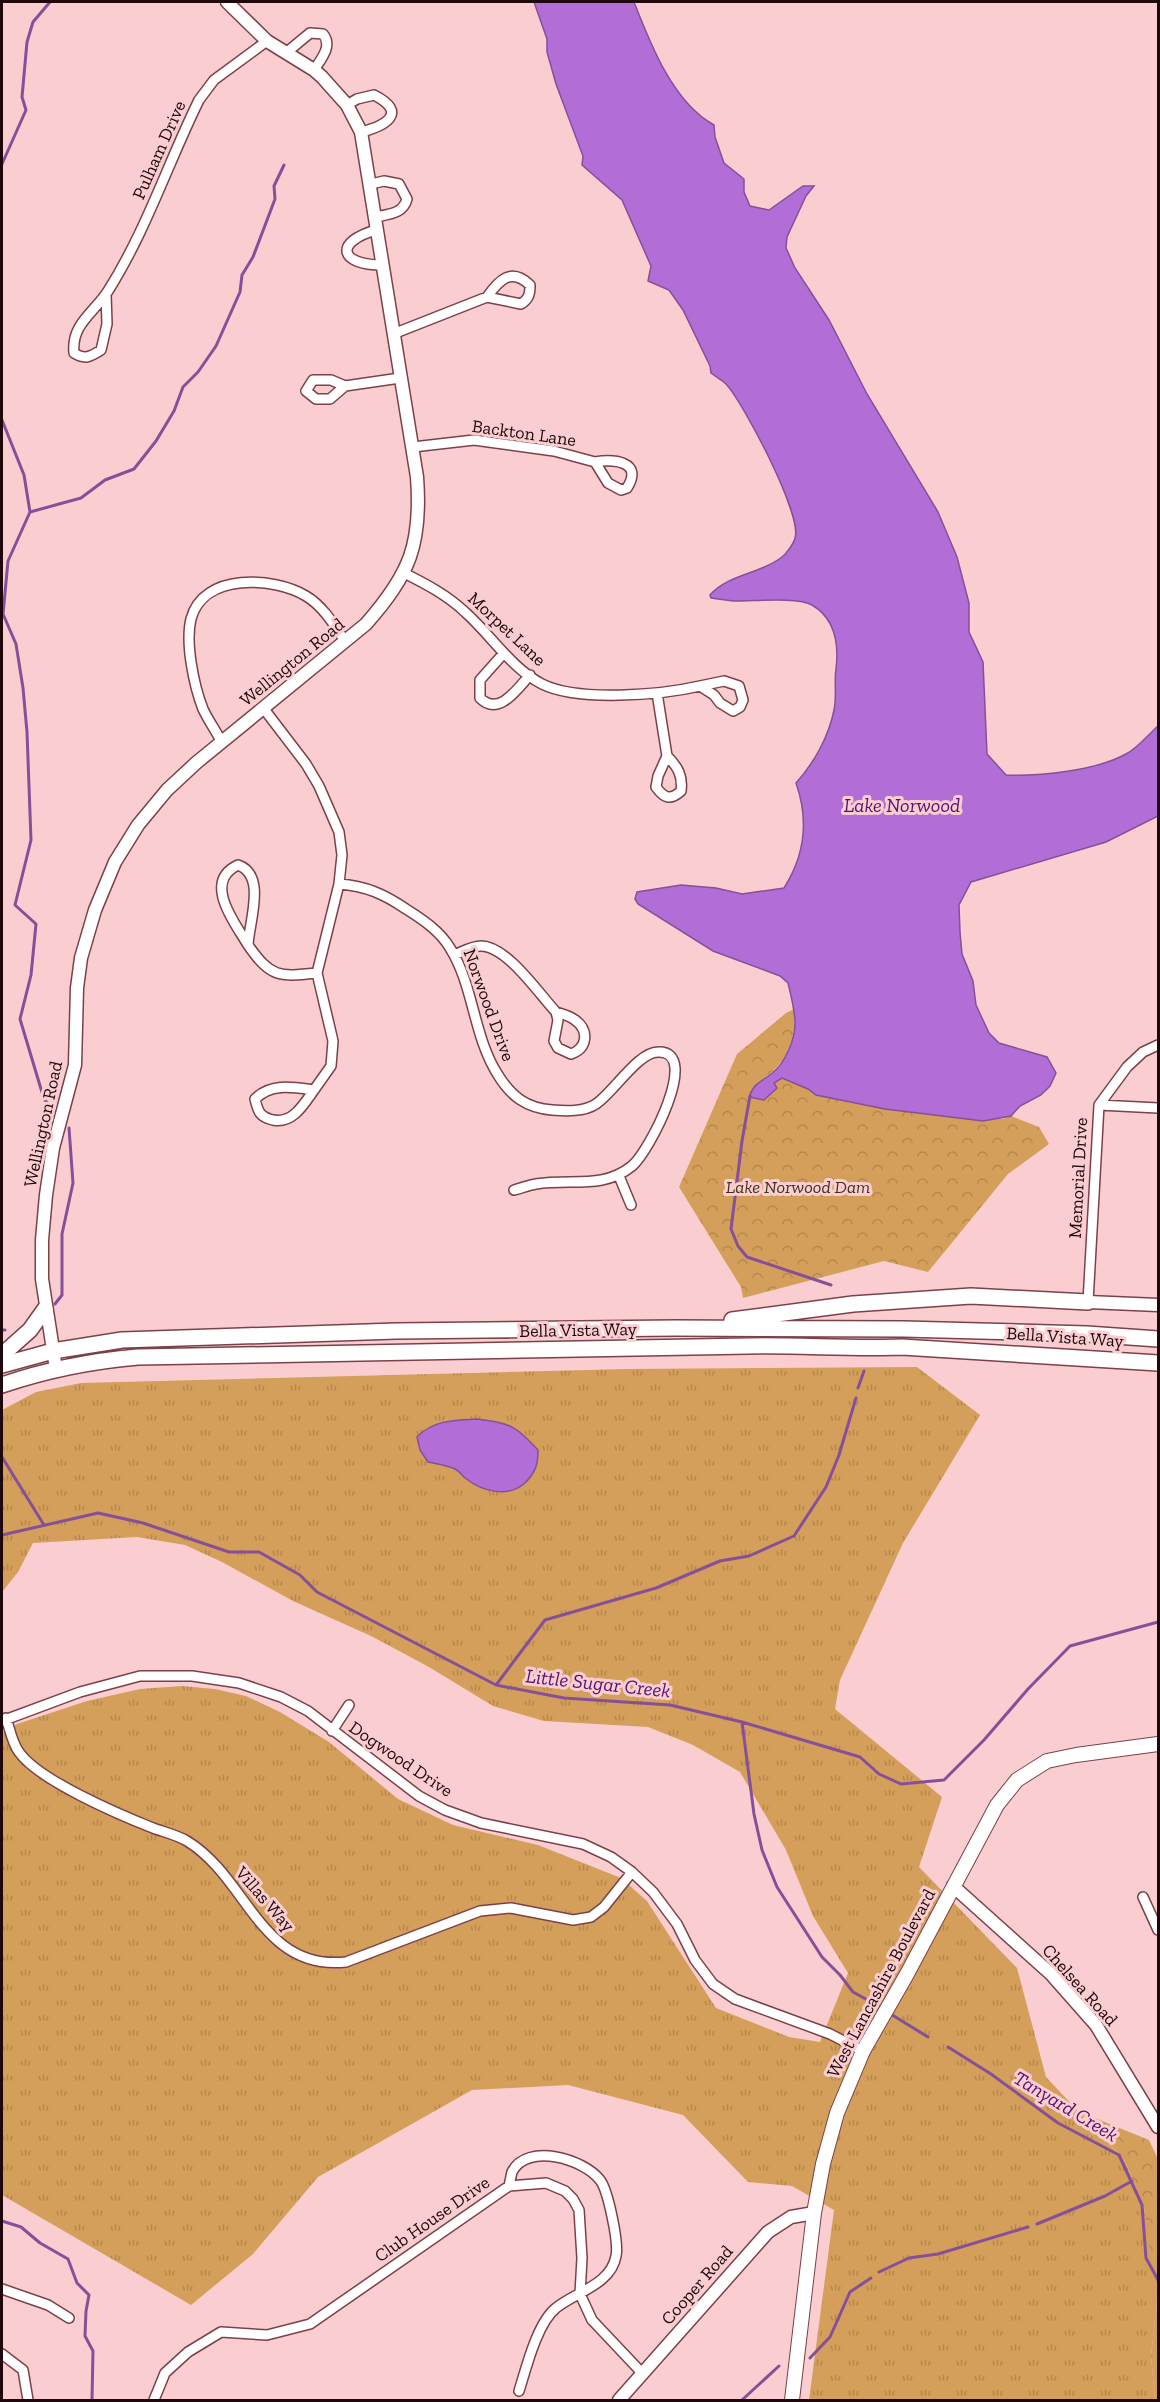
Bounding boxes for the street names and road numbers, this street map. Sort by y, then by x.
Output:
street label: Pulham Drive [127,97,191,203]
street label: Backton Lane [471,415,577,451]
street label: Morpet Lane [463,587,551,671]
street label: Wellington Road [235,613,349,711]
street label: Norwood Drive [458,946,520,1064]
street label: Wellington Road [19,1059,67,1189]
street label: Memorial Drive [1064,1117,1092,1239]
street label: Bella Vista Way [519,1318,638,1342]
street label: Bella Vista Way [1006,1322,1125,1352]
street label: Dogwood Drive [345,1716,457,1802]
street label: Villas Way [230,1861,300,1937]
street label: West Lancashire Boulevard [822,1885,940,2081]
street label: Chelsea Road [1037,1939,1123,2031]
street label: Club House Drive [370,2171,494,2267]
street label: Cooper Road [656,2241,738,2329]

